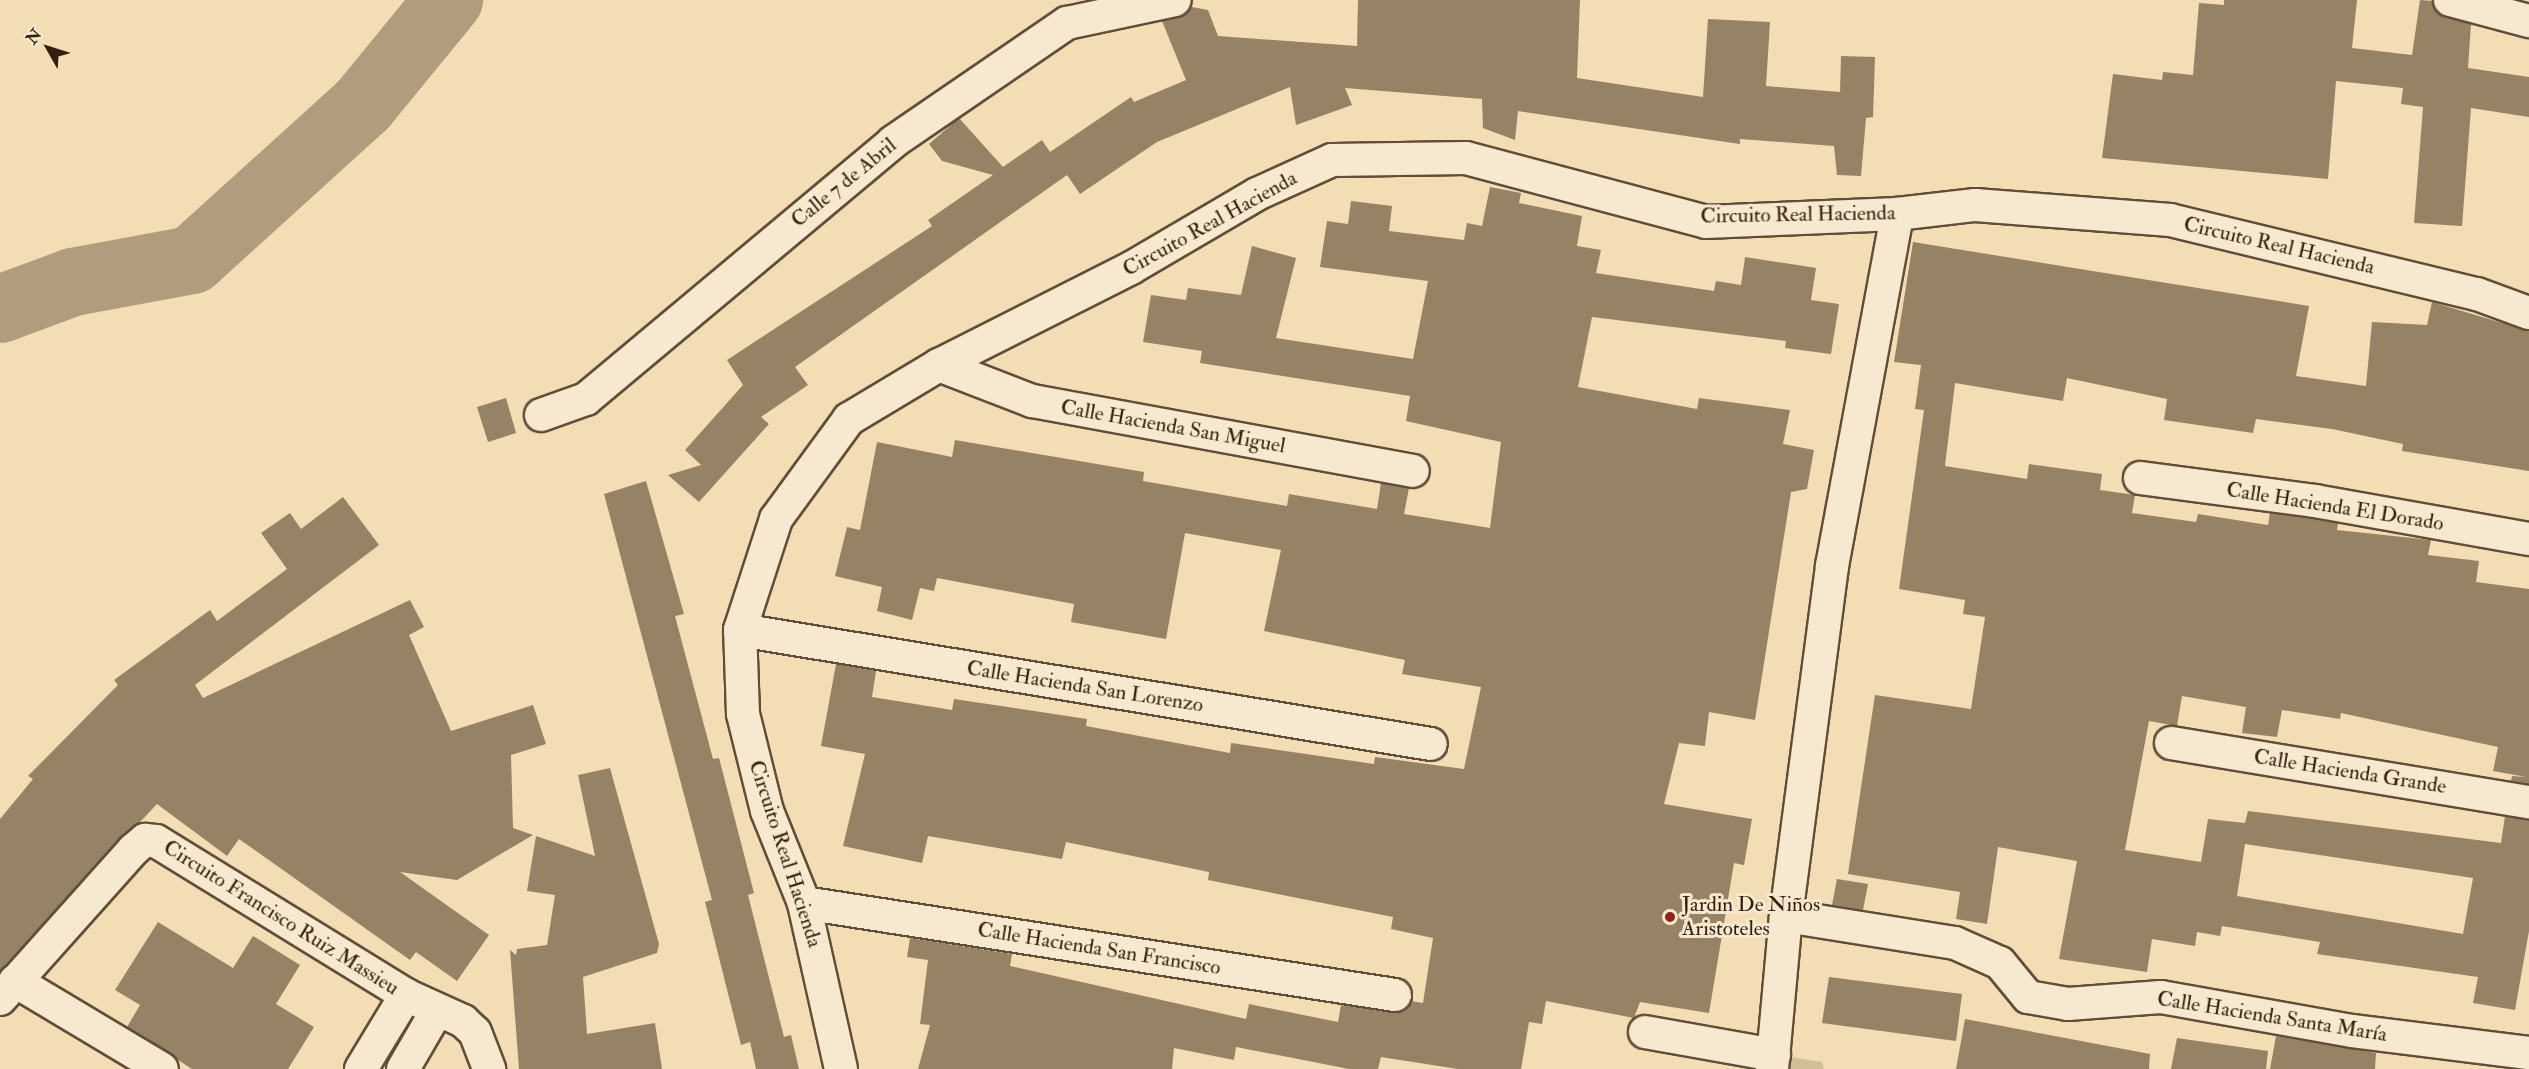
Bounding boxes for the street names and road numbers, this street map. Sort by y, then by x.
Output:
street label: Calle 7 de Abril [786,133,902,233]
street label: Circuito Real Hacienda [1119,166,1301,282]
street label: Circuito Real Hacienda [1700,201,1896,229]
street label: Circuito Real Hacienda [2181,212,2377,280]
street label: Calle Hacienda San Miguel [1059,395,1287,459]
street label: Calle Hacienda El Dorado [2225,477,2445,537]
street label: Calle Hacienda San Lorenzo [965,656,1205,718]
street label: Calle Hacienda Grande [2252,744,2448,800]
street label: Circuito Real Hacienda [743,757,827,951]
street label: Circuito Francisco Ruiz Massieu [159,835,403,1001]
street label: Calle Hacienda San Francisco [976,917,1222,981]
street label: Calle Hacienda Santa María [2155,986,2389,1048]

